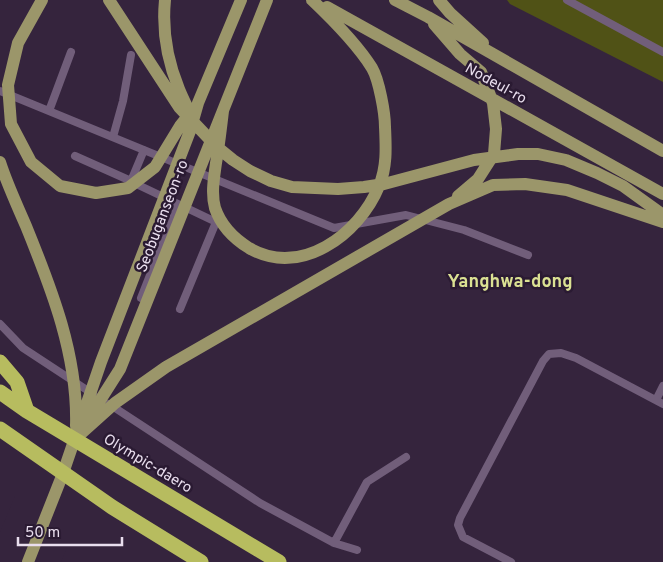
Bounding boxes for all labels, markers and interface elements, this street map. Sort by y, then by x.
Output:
street label: Nodeul-ro [461,60,530,109]
street label: Seobuganseon-ro [133,158,194,276]
district label: Yanghwa-dong [447,271,573,294]
street label: Olympic-daero [99,430,195,498]
scale bar [18,514,121,546]
text: 50 m [25,524,60,543]

